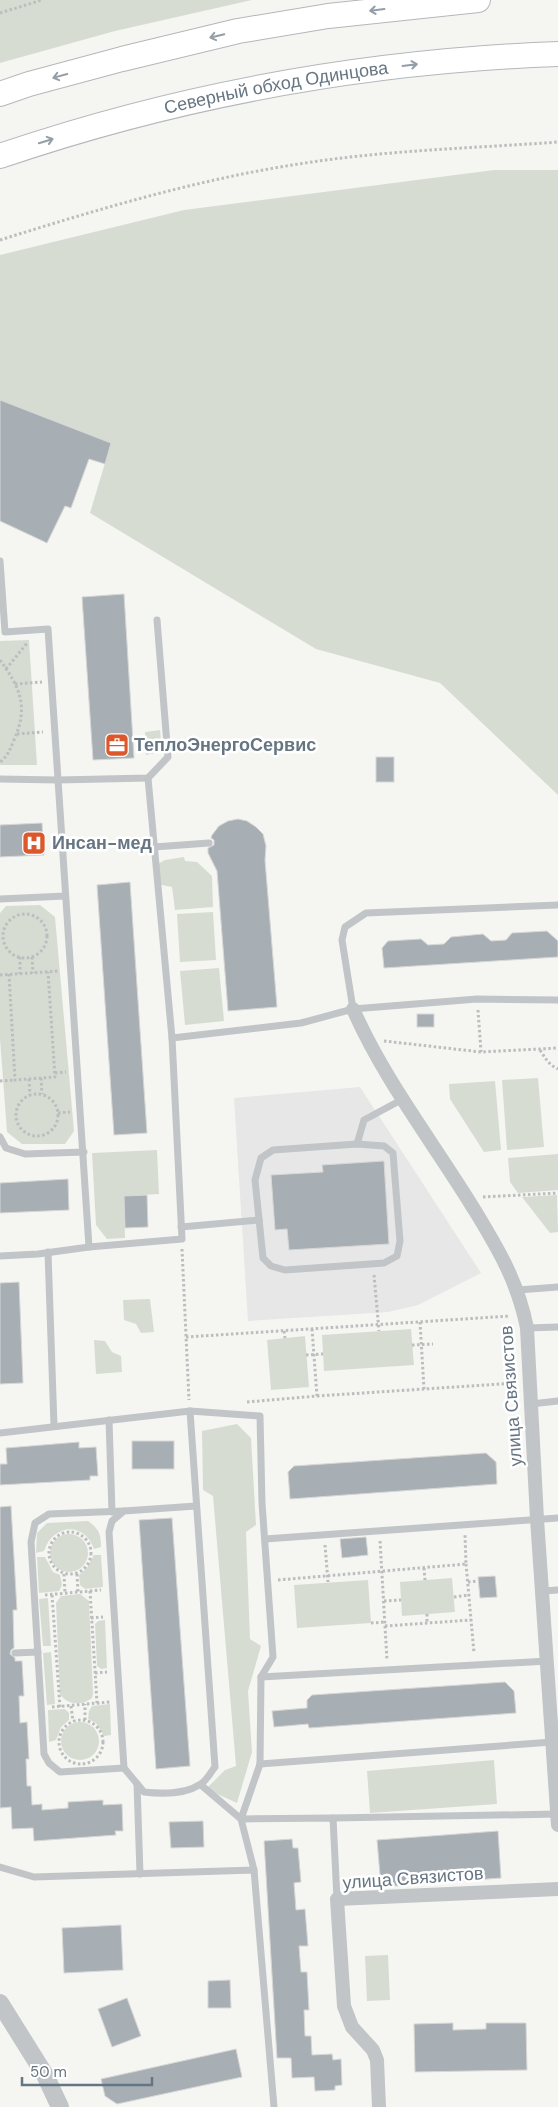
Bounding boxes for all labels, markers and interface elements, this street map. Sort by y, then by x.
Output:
one-way arrow [370,5,386,15]
one-way arrow [210,32,226,42]
street label: Северный обход Одинцова [162,56,391,120]
one-way arrow [402,60,418,70]
one-way arrow [52,72,68,81]
one-way arrow [38,135,54,145]
office icon: ТеплоЭнергоСервис [104,732,130,758]
place label: ТеплоЭнергоСервис [134,733,316,757]
hospital icon: Инсан-мед [21,830,47,856]
place label: Инсан-мед [52,831,153,855]
street label: улица Связистов [494,1325,528,1467]
street label: улица Связистов [342,1861,484,1895]
scale bar [22,2054,152,2086]
text: 50 m [30,2062,67,2082]

